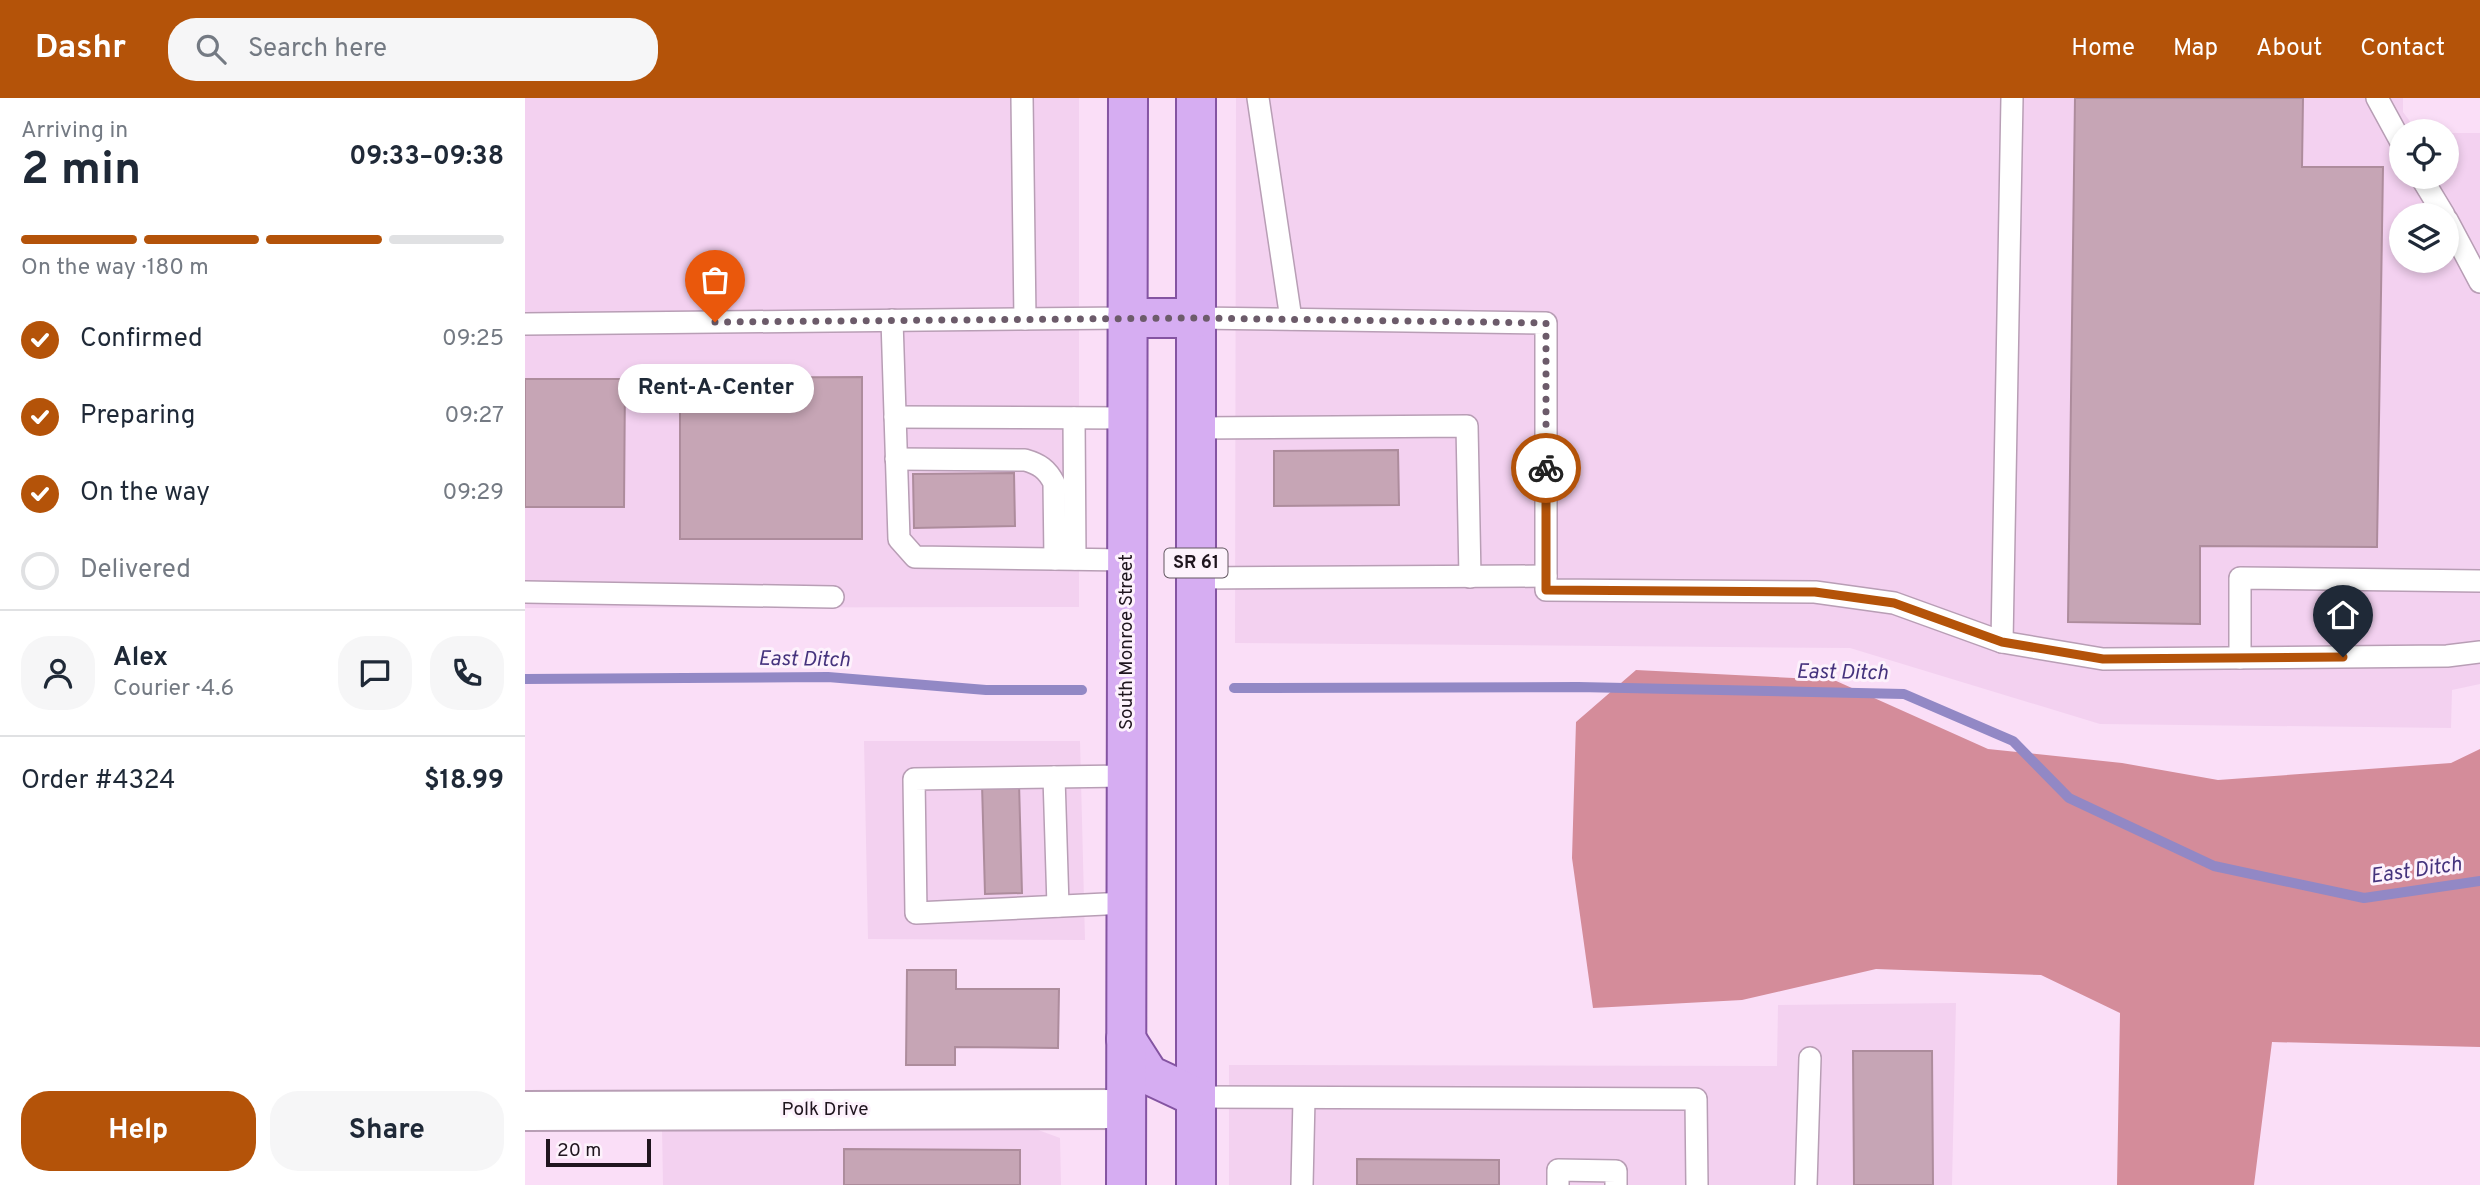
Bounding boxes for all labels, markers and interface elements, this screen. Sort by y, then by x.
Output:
search box [168,18,658,81]
text: Dashr [35,28,126,70]
icon: search [192,30,230,68]
text: Search here [248,33,387,66]
text: Home [2071,34,2135,64]
text: Map [2173,34,2218,64]
text: About [2256,34,2322,64]
text: Contact [2360,34,2445,64]
text: Arriving in [21,117,128,146]
map controls [2389,119,2459,273]
button: locate [2389,119,2459,189]
text: 09:33–09:38 [349,141,504,174]
text: 2 min [21,142,141,201]
button: layers [2389,203,2459,273]
pin [685,250,745,322]
text: On the way · 180 m [21,254,209,283]
icon: bag [696,261,734,299]
icon: check [21,321,59,359]
text: Confirmed [80,323,203,356]
text: 09:25 [442,325,504,354]
callout: Rent-A-Center [617,364,813,413]
text: Rent-A-Center [638,374,794,403]
icon: check [21,398,59,436]
text: Preparing [80,400,195,433]
text: 09:27 [444,402,504,431]
courier [1511,433,1581,503]
icon: bike [1527,449,1565,487]
icon: check [21,475,59,513]
text: On the way [80,477,210,510]
text: 09:29 [443,479,504,508]
road number: SR 61 [1165,548,1227,578]
text: Delivered [80,554,191,587]
street label: South Monroe Street [1115,554,1139,730]
pin [2313,585,2373,657]
icon: home [2324,596,2362,634]
button: person [21,636,95,710]
button: chat [338,636,412,710]
button: phone [430,636,504,710]
text: Alex [113,642,168,675]
water label: East Ditch [758,646,851,674]
water label: East Ditch [1796,659,1889,687]
text: Courier · 4.6 [113,675,234,704]
text: Order #4324 [21,765,175,798]
text: $18.99 [424,765,504,798]
water label: East Ditch [2369,851,2464,891]
button: Help [21,1091,256,1171]
button: Share [270,1091,504,1171]
street label: Polk Drive [781,1098,869,1122]
scale bar [546,1136,651,1168]
text: 20 m [557,1139,601,1163]

